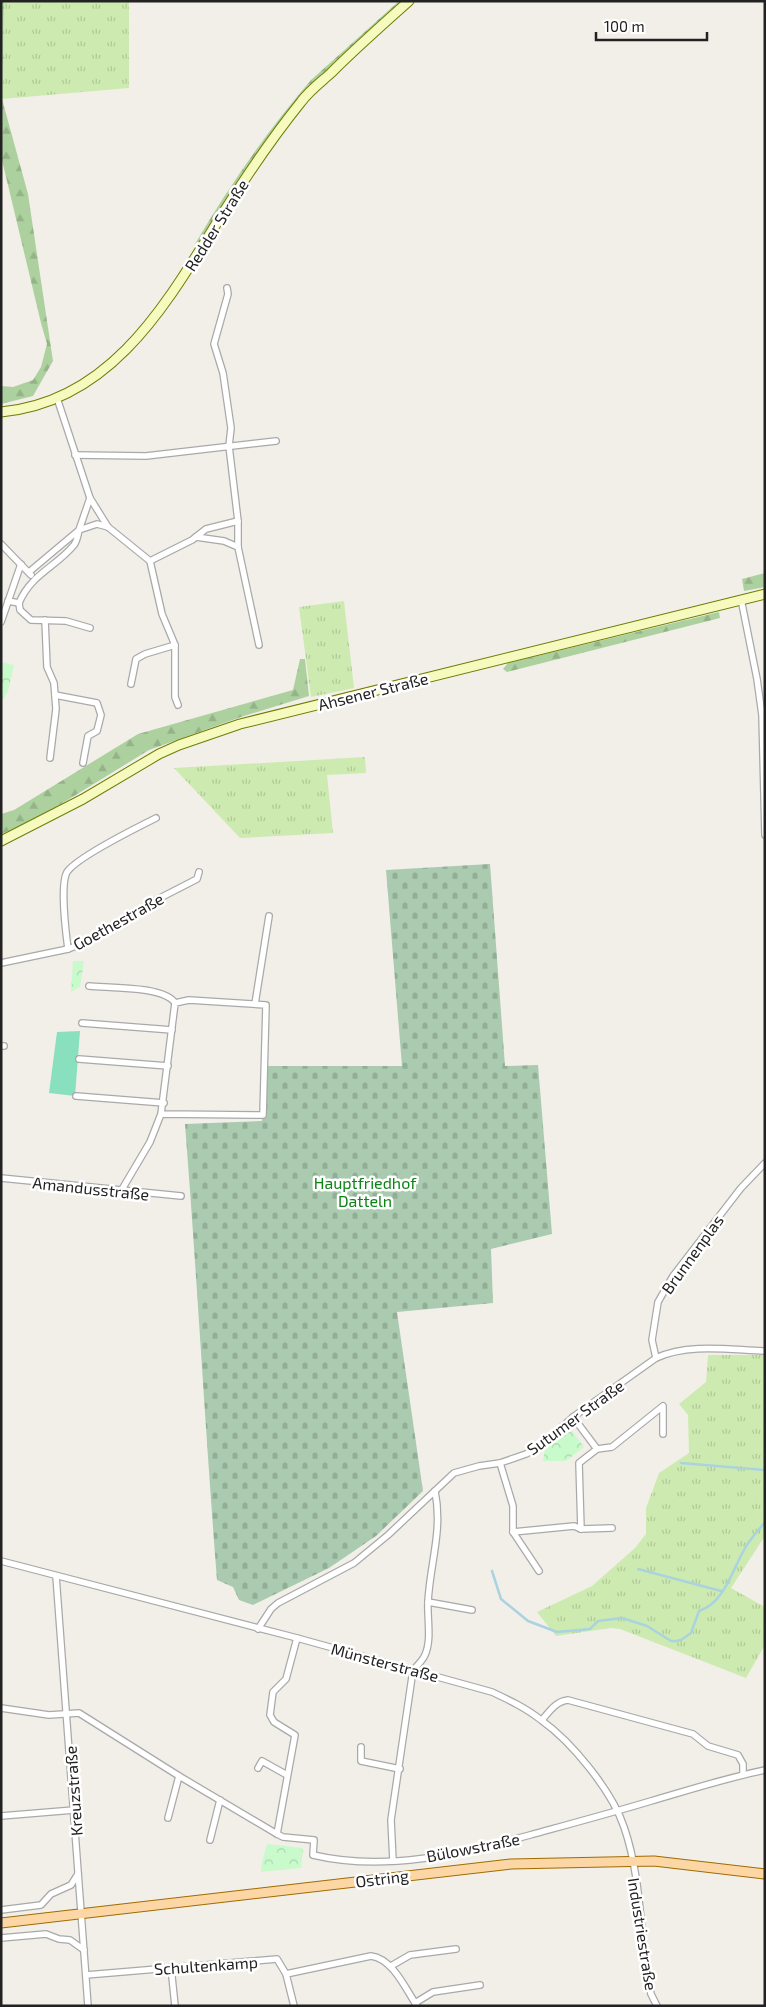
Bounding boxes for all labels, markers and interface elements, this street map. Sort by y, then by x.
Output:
scale bar [596,10,707,42]
text: 100 m [604,17,645,35]
street label: Redder Straße [180,176,252,274]
street label: Ahsener Straße [316,668,430,714]
street label: Goethestraße [69,888,167,954]
street label: Amandusstraße [32,1172,150,1204]
park label: Hauptfriedhof Datteln [314,1173,417,1210]
street label: Brunnenplas [657,1211,727,1297]
street label: Sutumer Straße [523,1375,627,1459]
street label: Münsterstraße [329,1639,441,1685]
street label: Kreuzstraße [60,1745,86,1837]
street label: Bülowstraße [425,1829,521,1865]
street label: Ostring [354,1865,410,1891]
street label: Industriestraße [625,1876,661,1992]
street label: Schultenkamp [153,1952,259,1978]

